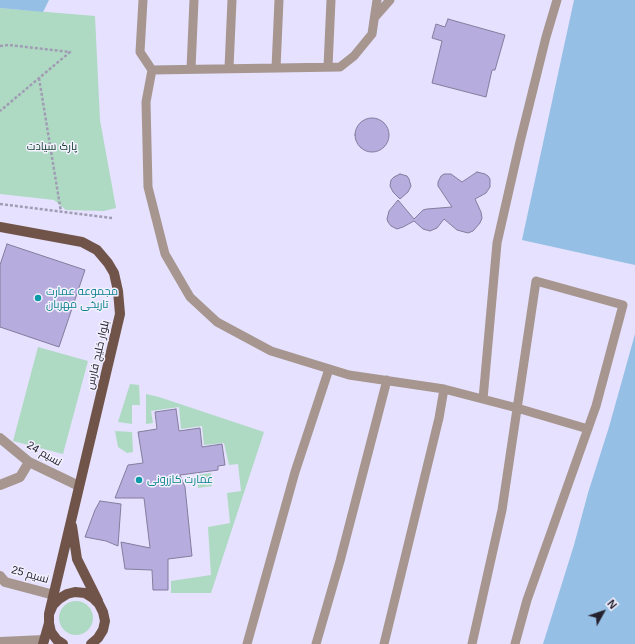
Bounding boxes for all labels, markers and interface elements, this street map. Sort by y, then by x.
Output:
park label: پارک سیادت [27,140,77,154]
place label: مجموعه عمارت تاریخی مهربان [46,285,118,311]
marker: مجموعه عمارت تاریخی مهربان [33,293,43,303]
street label: بلوار خلیج فارس [84,319,112,391]
street label: نسیم 24 [24,439,64,469]
place label: عمارت کازرونی [147,473,213,487]
marker: عمارت کازرونی [134,475,144,485]
street label: نسیم 25 [10,563,50,587]
north arrow [583,592,623,632]
text: N [605,597,619,611]

